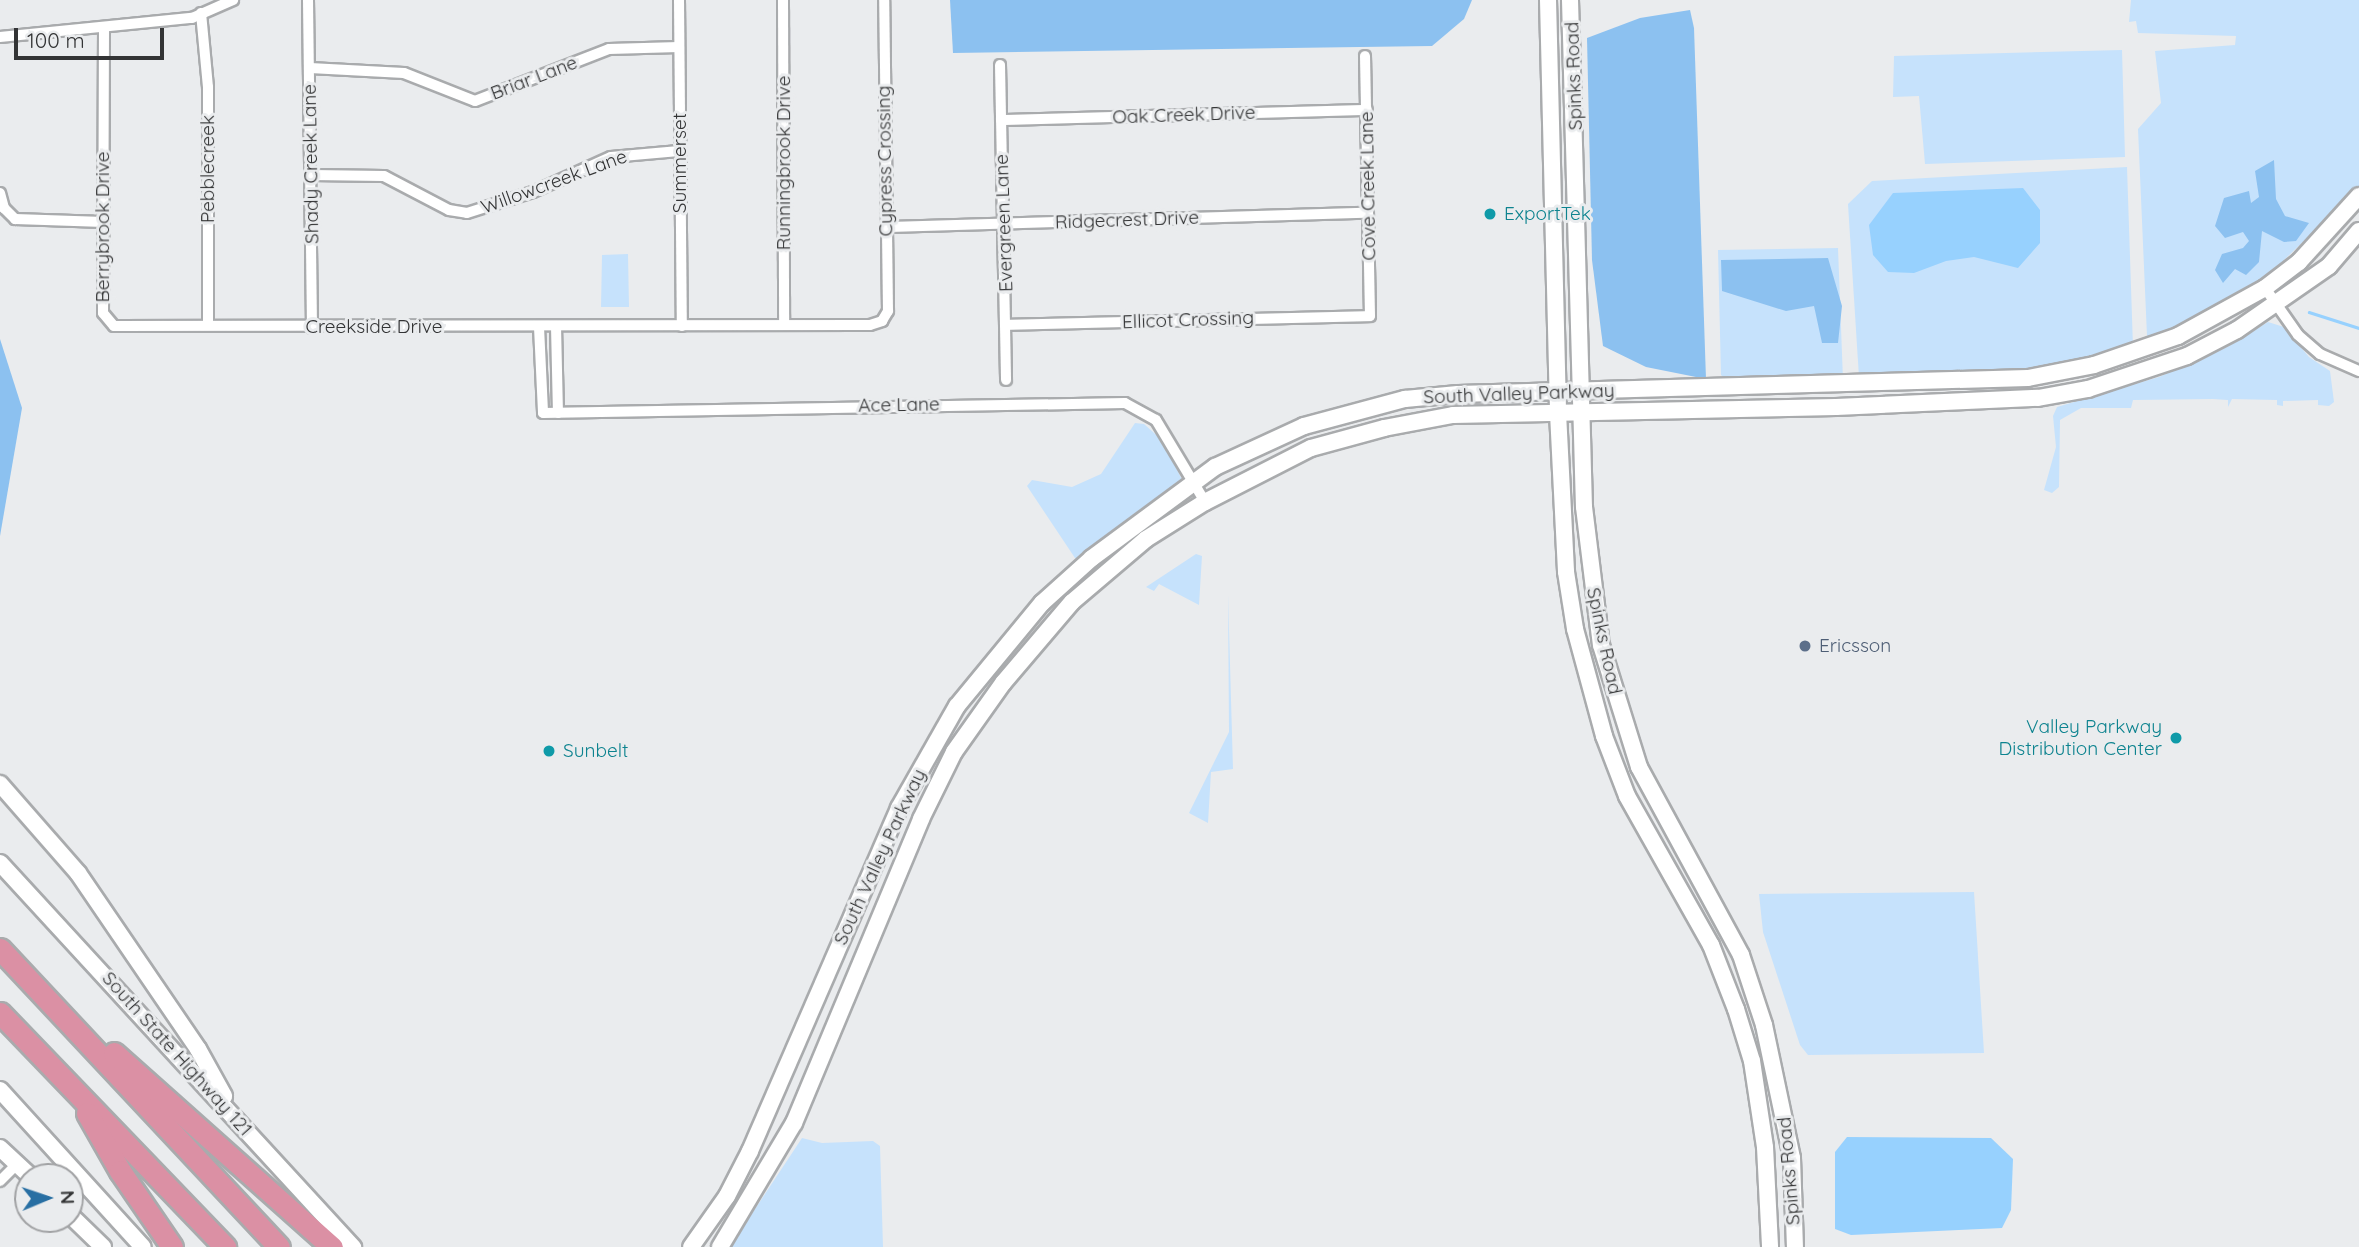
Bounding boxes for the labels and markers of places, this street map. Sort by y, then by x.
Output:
place label: ExportTek [1504,203,1591,225]
marker: ExportTek [1482,206,1498,222]
place label: Ericsson [1819,635,1891,657]
marker: Ericsson [1797,638,1813,654]
place label: Valley Parkway Distribution Center [1999,716,2162,760]
marker: Valley Parkway Distribution Center [2168,730,2184,746]
place label: Sunbelt [563,740,628,762]
marker: Sunbelt [541,743,557,759]

